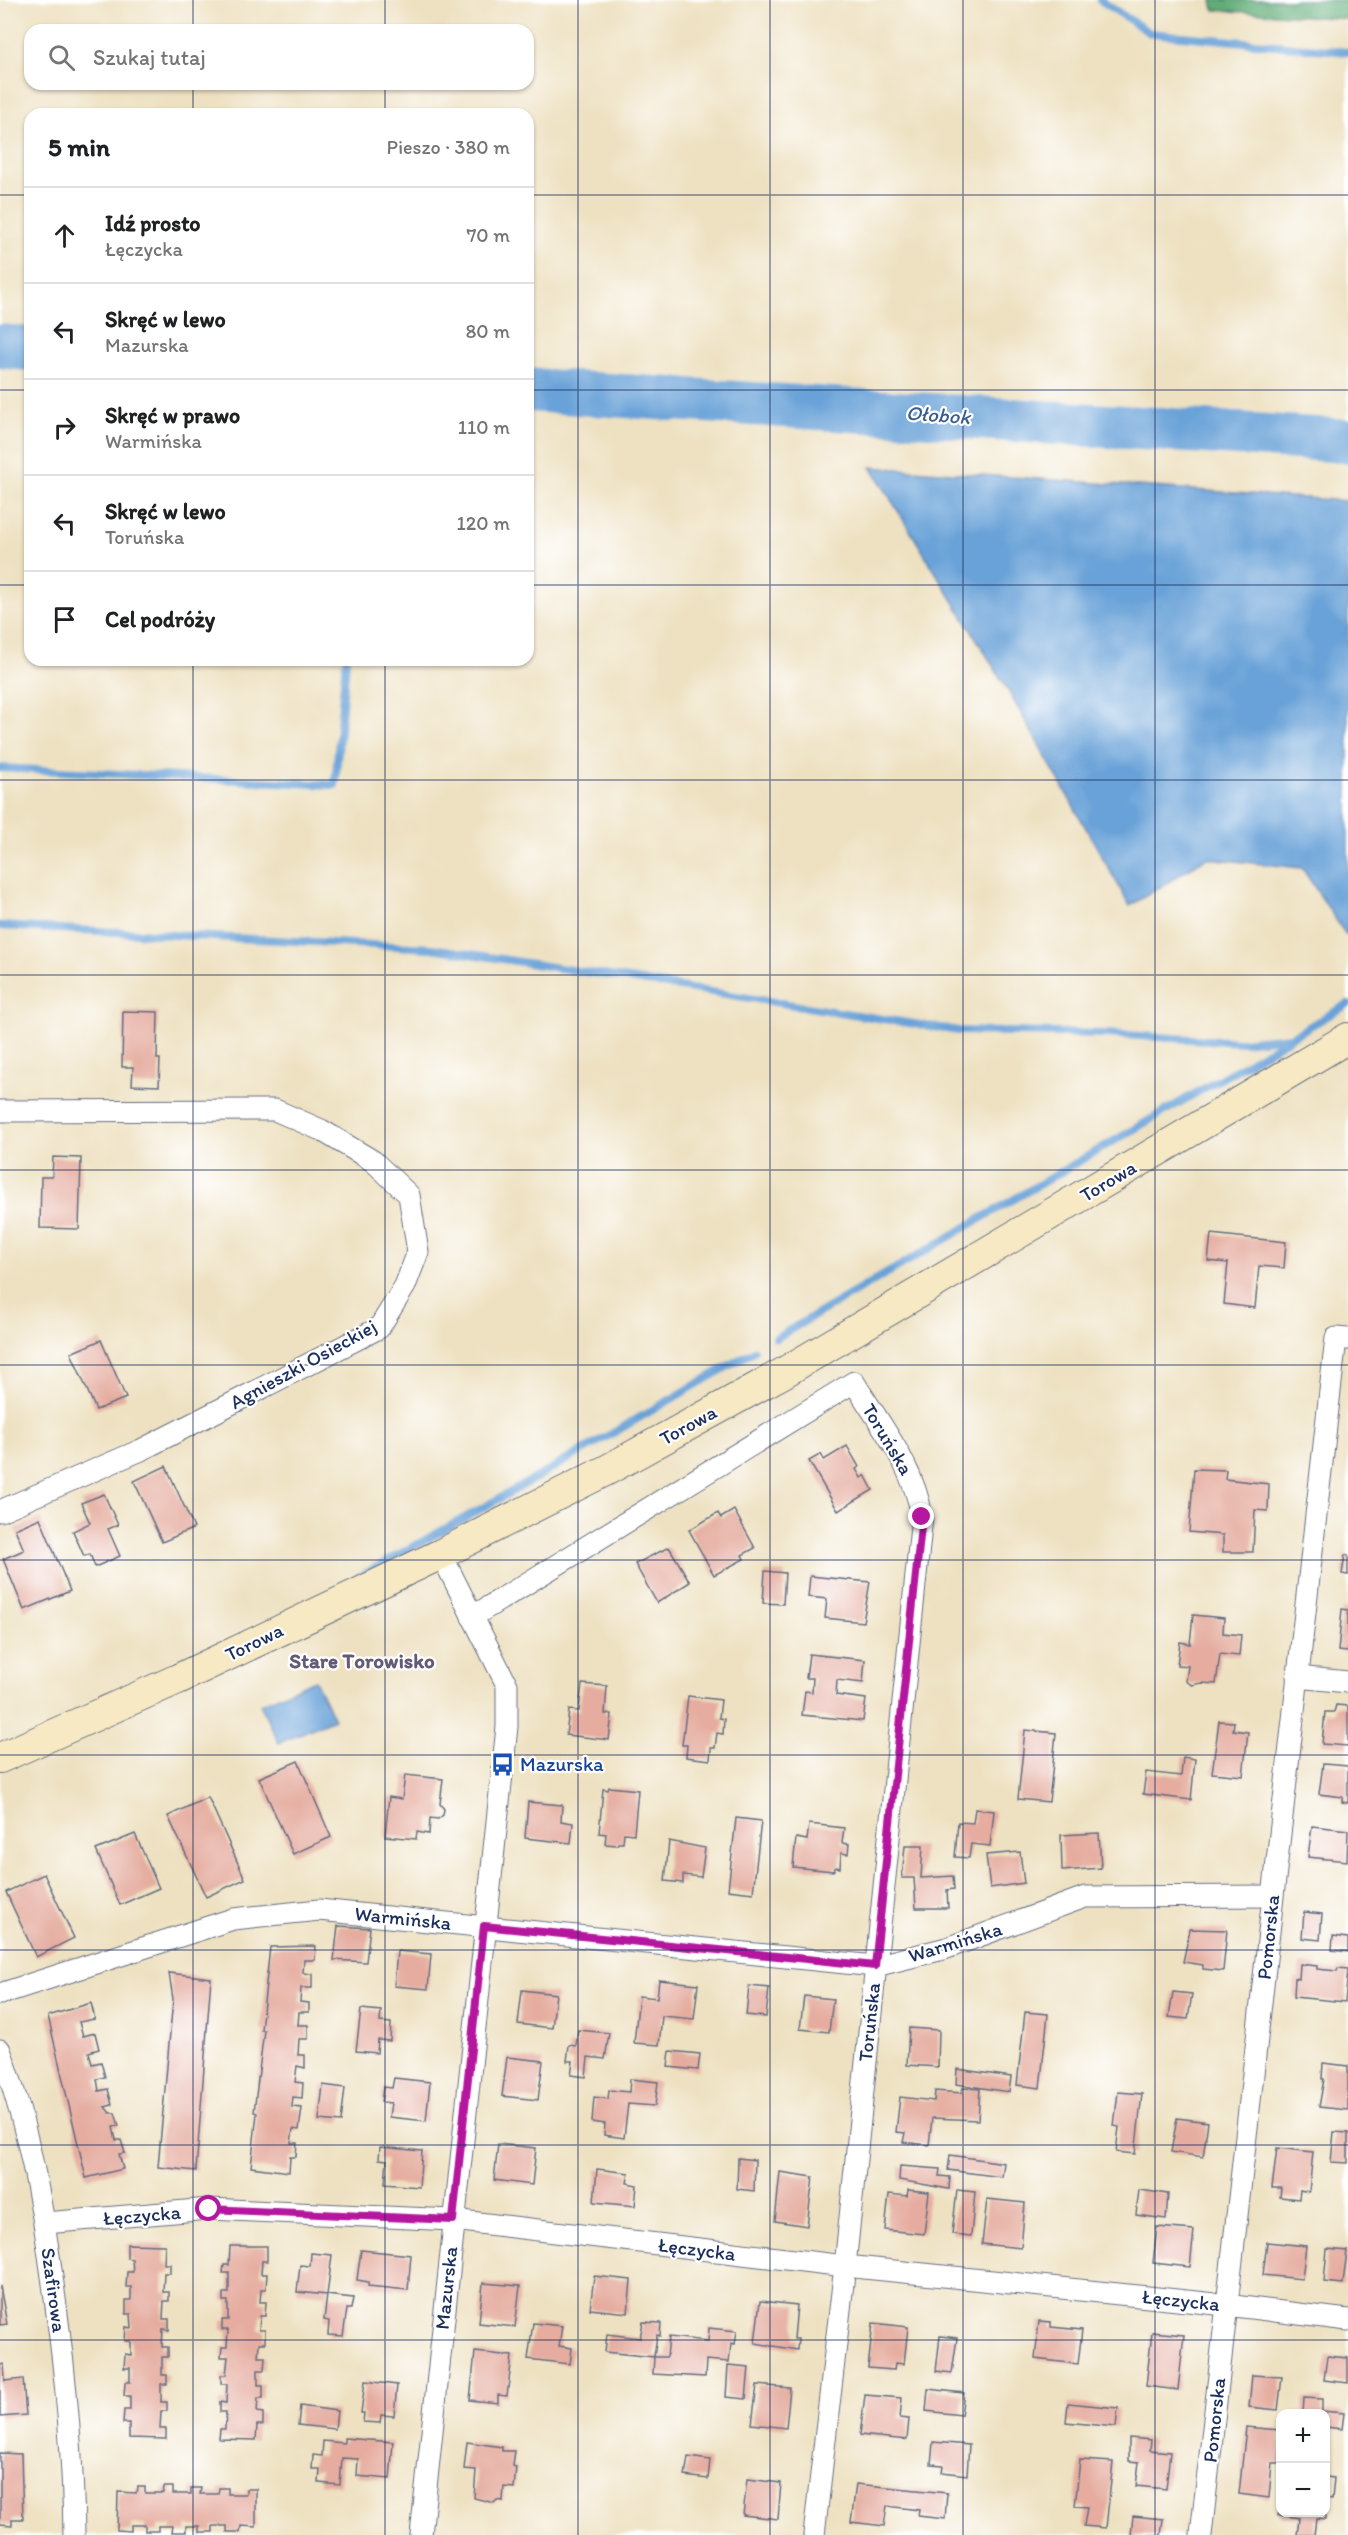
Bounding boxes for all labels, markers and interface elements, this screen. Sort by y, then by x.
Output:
search box [24,24,534,90]
icon: search [45,41,78,74]
text: Szukaj tutaj [93,44,206,71]
text: 5 min [48,131,110,163]
text: Pieszo · 380 m [387,135,510,159]
text: Idź prosto [105,210,201,237]
icon: ahead [48,219,81,252]
text: 70 m [466,223,510,247]
text: Łęczycka [105,237,183,261]
text: Skręć w lewo [105,306,226,333]
icon: left [48,315,81,348]
text: 80 m [465,319,510,343]
text: Mazurska [105,333,189,357]
water label: Ołobok [905,400,972,429]
text: Skręć w prawo [105,402,240,429]
icon: right [48,411,81,444]
text: 110 m [458,415,510,439]
text: Warmińska [105,429,202,453]
text: Skręć w lewo [105,498,226,525]
icon: left [48,507,81,540]
text: 120 m [457,511,510,535]
text: Toruńska [105,525,184,549]
icon: arrive [48,603,81,636]
text: Cel podróży [105,606,215,633]
street label: Torowa [1075,1155,1141,1207]
street label: Agnieszki Osieckiej [226,1314,380,1414]
street label: Torowa [655,1399,721,1450]
street label: Toruńska [857,1399,919,1480]
route end [908,1503,934,1529]
street label: Torowa [221,1617,287,1666]
district label: Stare Torowisko [289,1648,435,1673]
bus stop icon: Mazurska [489,1751,515,1777]
place label: Mazurska [520,1752,604,1776]
street label: Pomorska [1252,1893,1284,1981]
street label: Warmińska [354,1901,453,1935]
street label: Warmińska [905,1916,1005,1968]
street label: Toruńska [853,1981,885,2063]
route start [195,2195,221,2221]
street label: Łęczycka [102,2200,182,2230]
street label: Łęczycka [657,2232,738,2266]
street label: Mazurska [430,2245,462,2331]
street label: Szafirowa [36,2246,72,2335]
street label: Łęczycka [1141,2284,1222,2316]
street label: Pomorska [1198,2376,1230,2464]
map controls [1276,2409,1330,2517]
button: + [1276,2409,1330,2463]
button: − [1276,2463,1330,2517]

